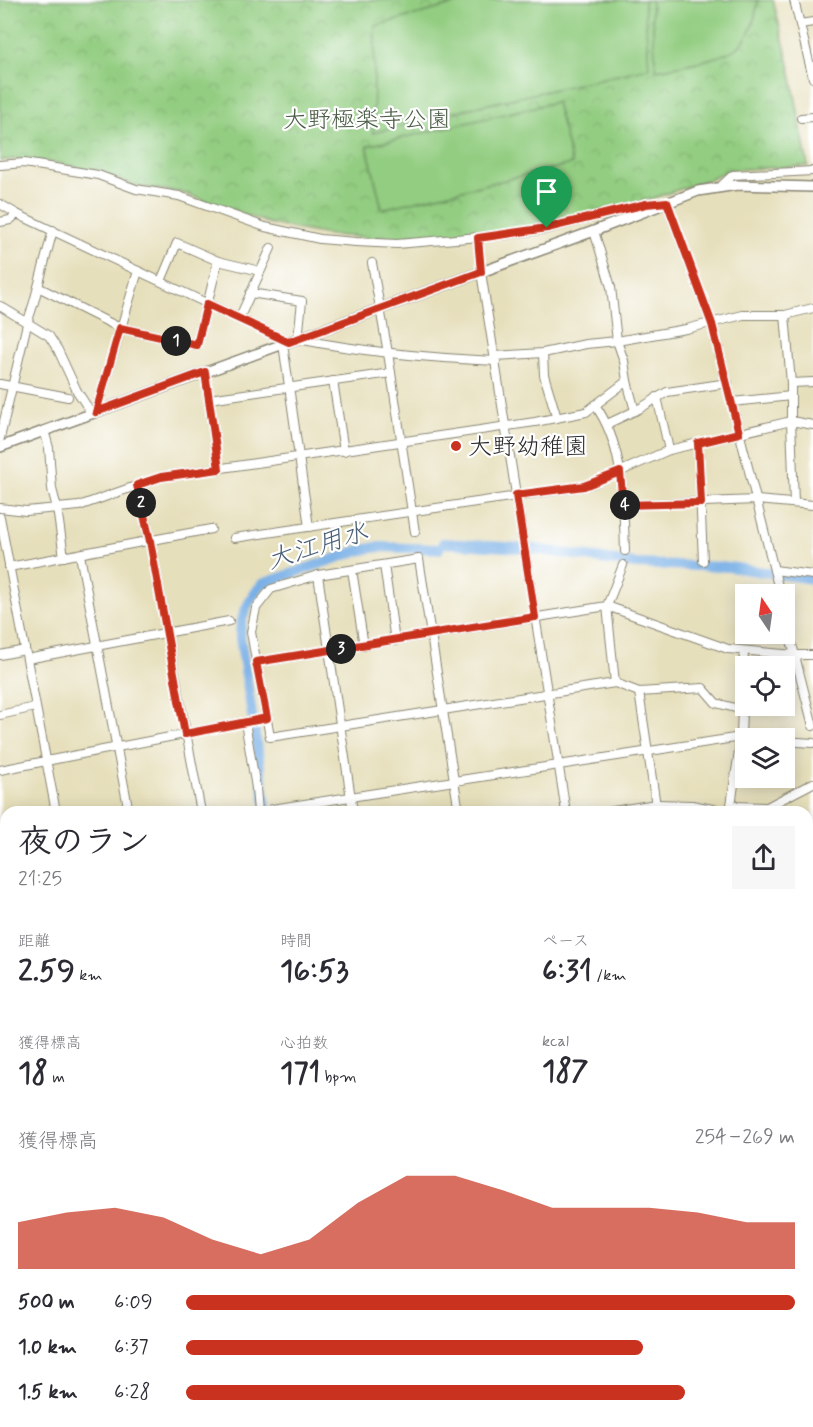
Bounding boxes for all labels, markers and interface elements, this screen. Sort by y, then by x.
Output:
park label: 大野極楽寺公園 [283,105,451,136]
pin [521,166,572,228]
icon: arrive [530,175,563,208]
pin: 1 [161,326,191,356]
text: 1 [172,330,180,351]
place label: 大野幼稚園 [468,432,588,463]
marker: 大野幼稚園 [449,439,463,453]
pin: 2 [126,488,156,518]
pin: 4 [610,490,640,520]
text: 2 [137,492,145,513]
text: 4 [620,494,630,515]
water label: 大江用水 [263,515,372,578]
north arrow [735,584,795,644]
map controls [735,584,795,788]
pin: 3 [326,634,356,664]
text: 3 [337,638,345,659]
button: locate [735,656,795,716]
button: layers [735,728,795,788]
text: 夜のラン [18,821,150,865]
button: share [732,826,795,889]
text: 21:25 [18,866,62,893]
text: 距離 [18,931,50,952]
text: 時間 [280,931,312,952]
text: ペース [542,931,589,952]
text: 2.59 [18,952,75,991]
text: 16:53 [280,952,349,991]
text: 6:31 [542,952,592,991]
text: km [75,965,103,986]
text: /km [592,965,626,986]
text: kcal [542,1031,569,1052]
text: 獲得標高 [18,1033,82,1054]
text: 心拍数 [280,1033,328,1054]
text: 187 [542,1052,589,1091]
text: 18 [18,1054,48,1093]
text: 171 [280,1054,320,1093]
text: m [48,1067,65,1088]
text: bpm [320,1067,357,1088]
text: 254–269 m [695,1124,795,1151]
text: 獲得標高 [18,1128,98,1155]
text: 500 m [18,1289,75,1316]
text: 6:09 [114,1289,153,1316]
text: 1.0 km [18,1334,77,1361]
text: 6:37 [114,1334,149,1361]
text: 1.5 km [18,1379,78,1406]
text: 6:28 [114,1379,150,1406]

